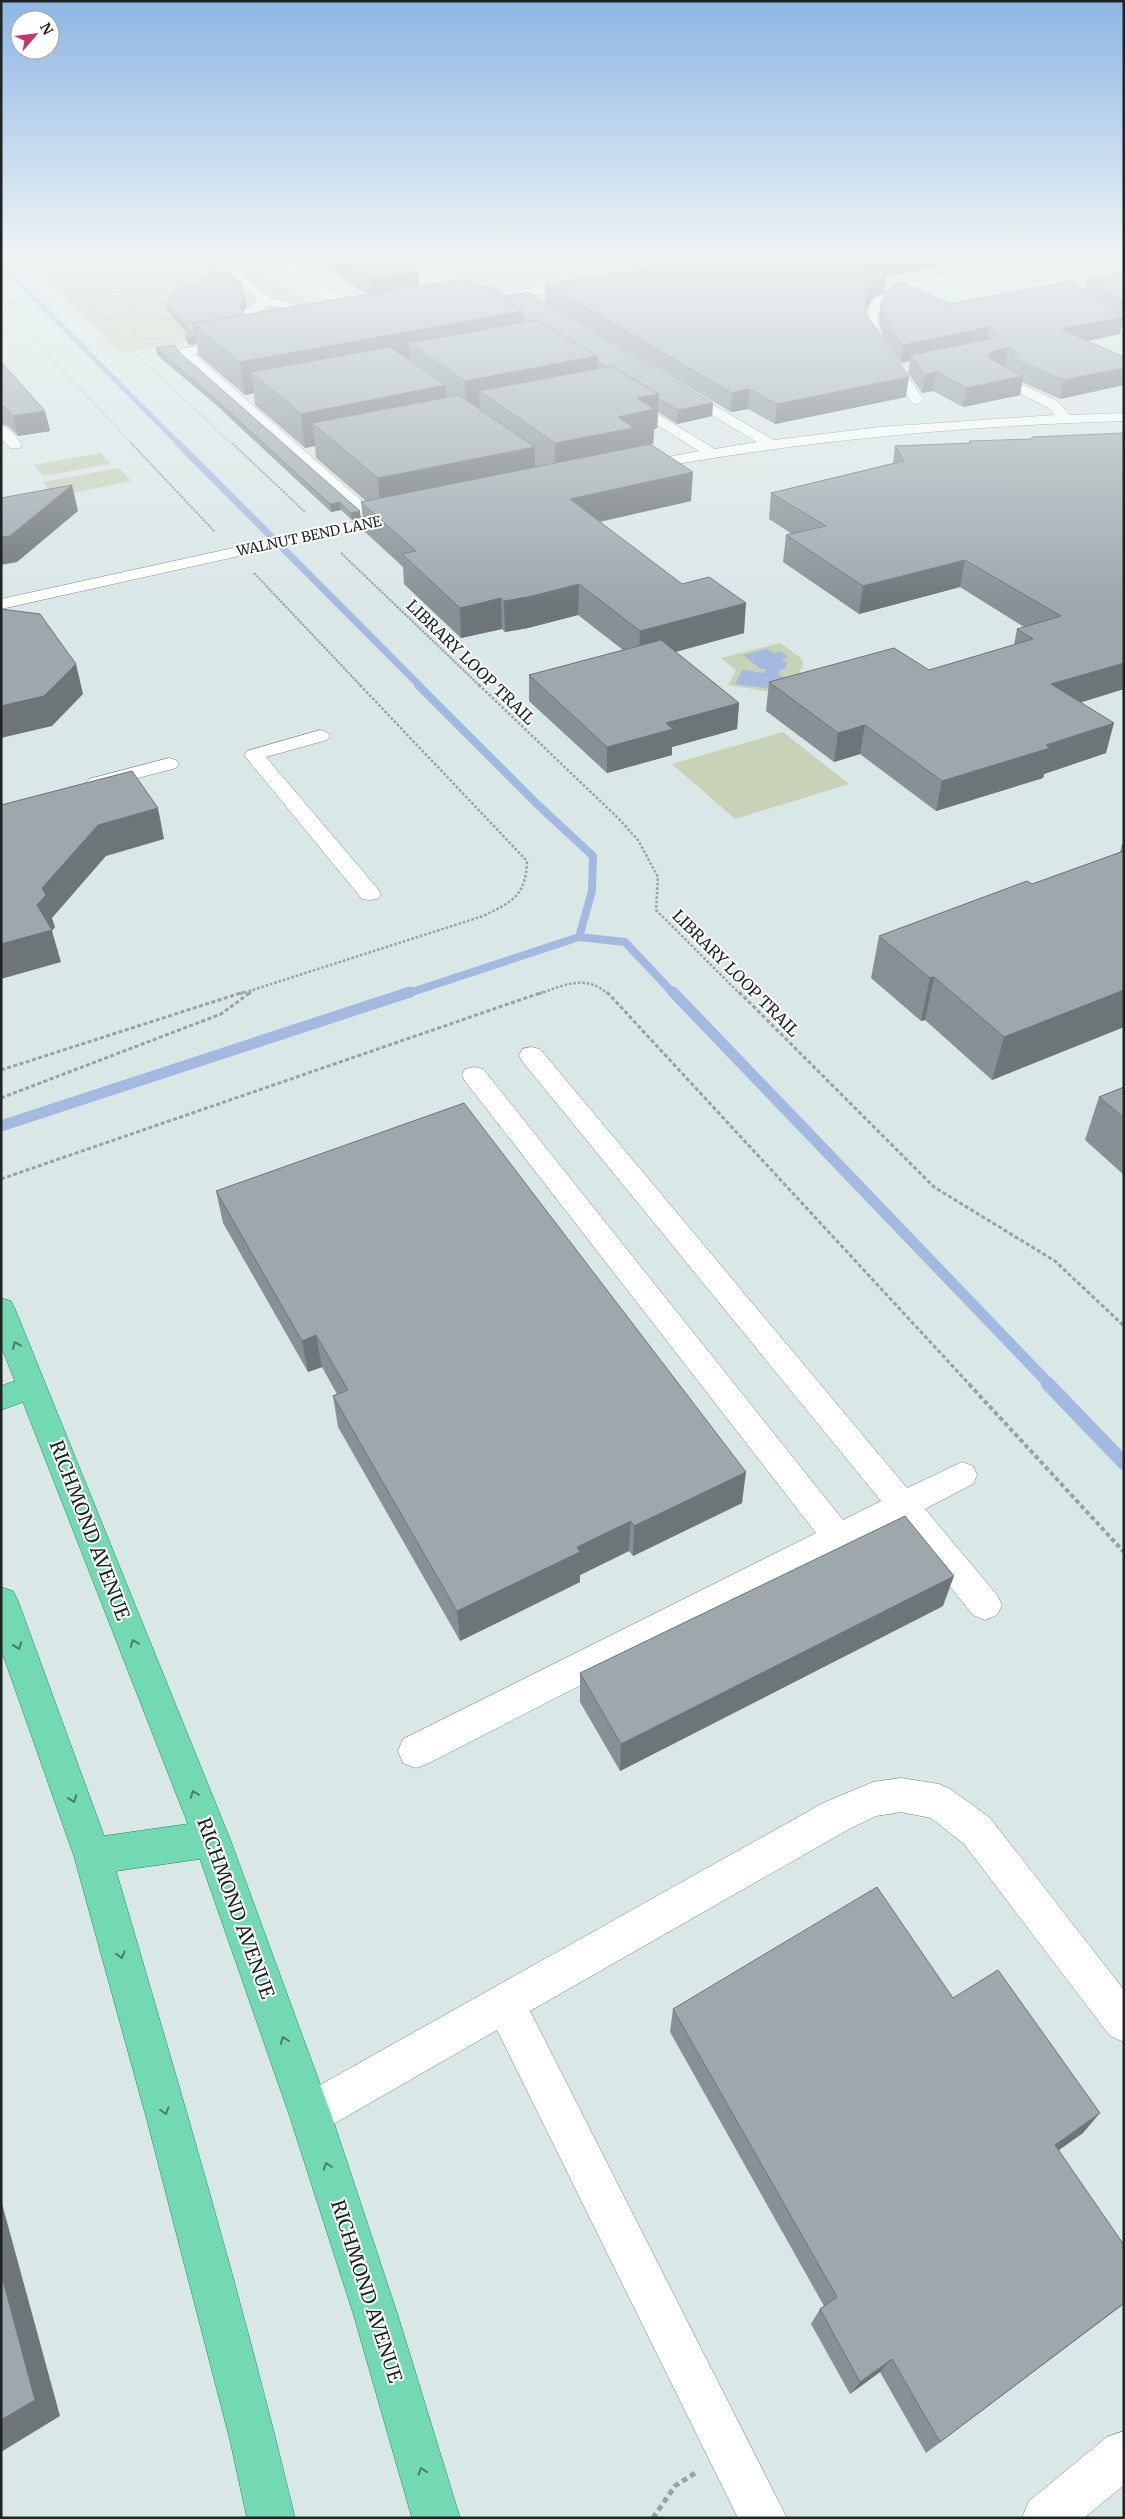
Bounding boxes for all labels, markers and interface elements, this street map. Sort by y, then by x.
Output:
north arrow [10,10,60,60]
text: N [36,20,57,38]
street label: WALNUT BEND LANE [234,512,383,560]
street label: LIBRARY LOOP TRAIL [402,595,540,729]
street label: LIBRARY LOOP TRAIL [668,905,804,1041]
one-way arrow [12,1341,23,1350]
street label: RICHMOND AVENUE [45,1437,135,1623]
one-way arrow [130,1639,141,1648]
one-way arrow [12,1642,22,1650]
one-way arrow [190,1790,200,1799]
one-way arrow [67,1795,77,1803]
street label: RICHMOND AVENUE [192,1814,280,2002]
one-way arrow [115,1950,125,1958]
one-way arrow [280,2037,290,2045]
one-way arrow [160,2106,170,2114]
one-way arrow [322,2162,332,2170]
street label: RICHMOND AVENUE [326,2197,408,2385]
one-way arrow [418,2467,428,2476]

